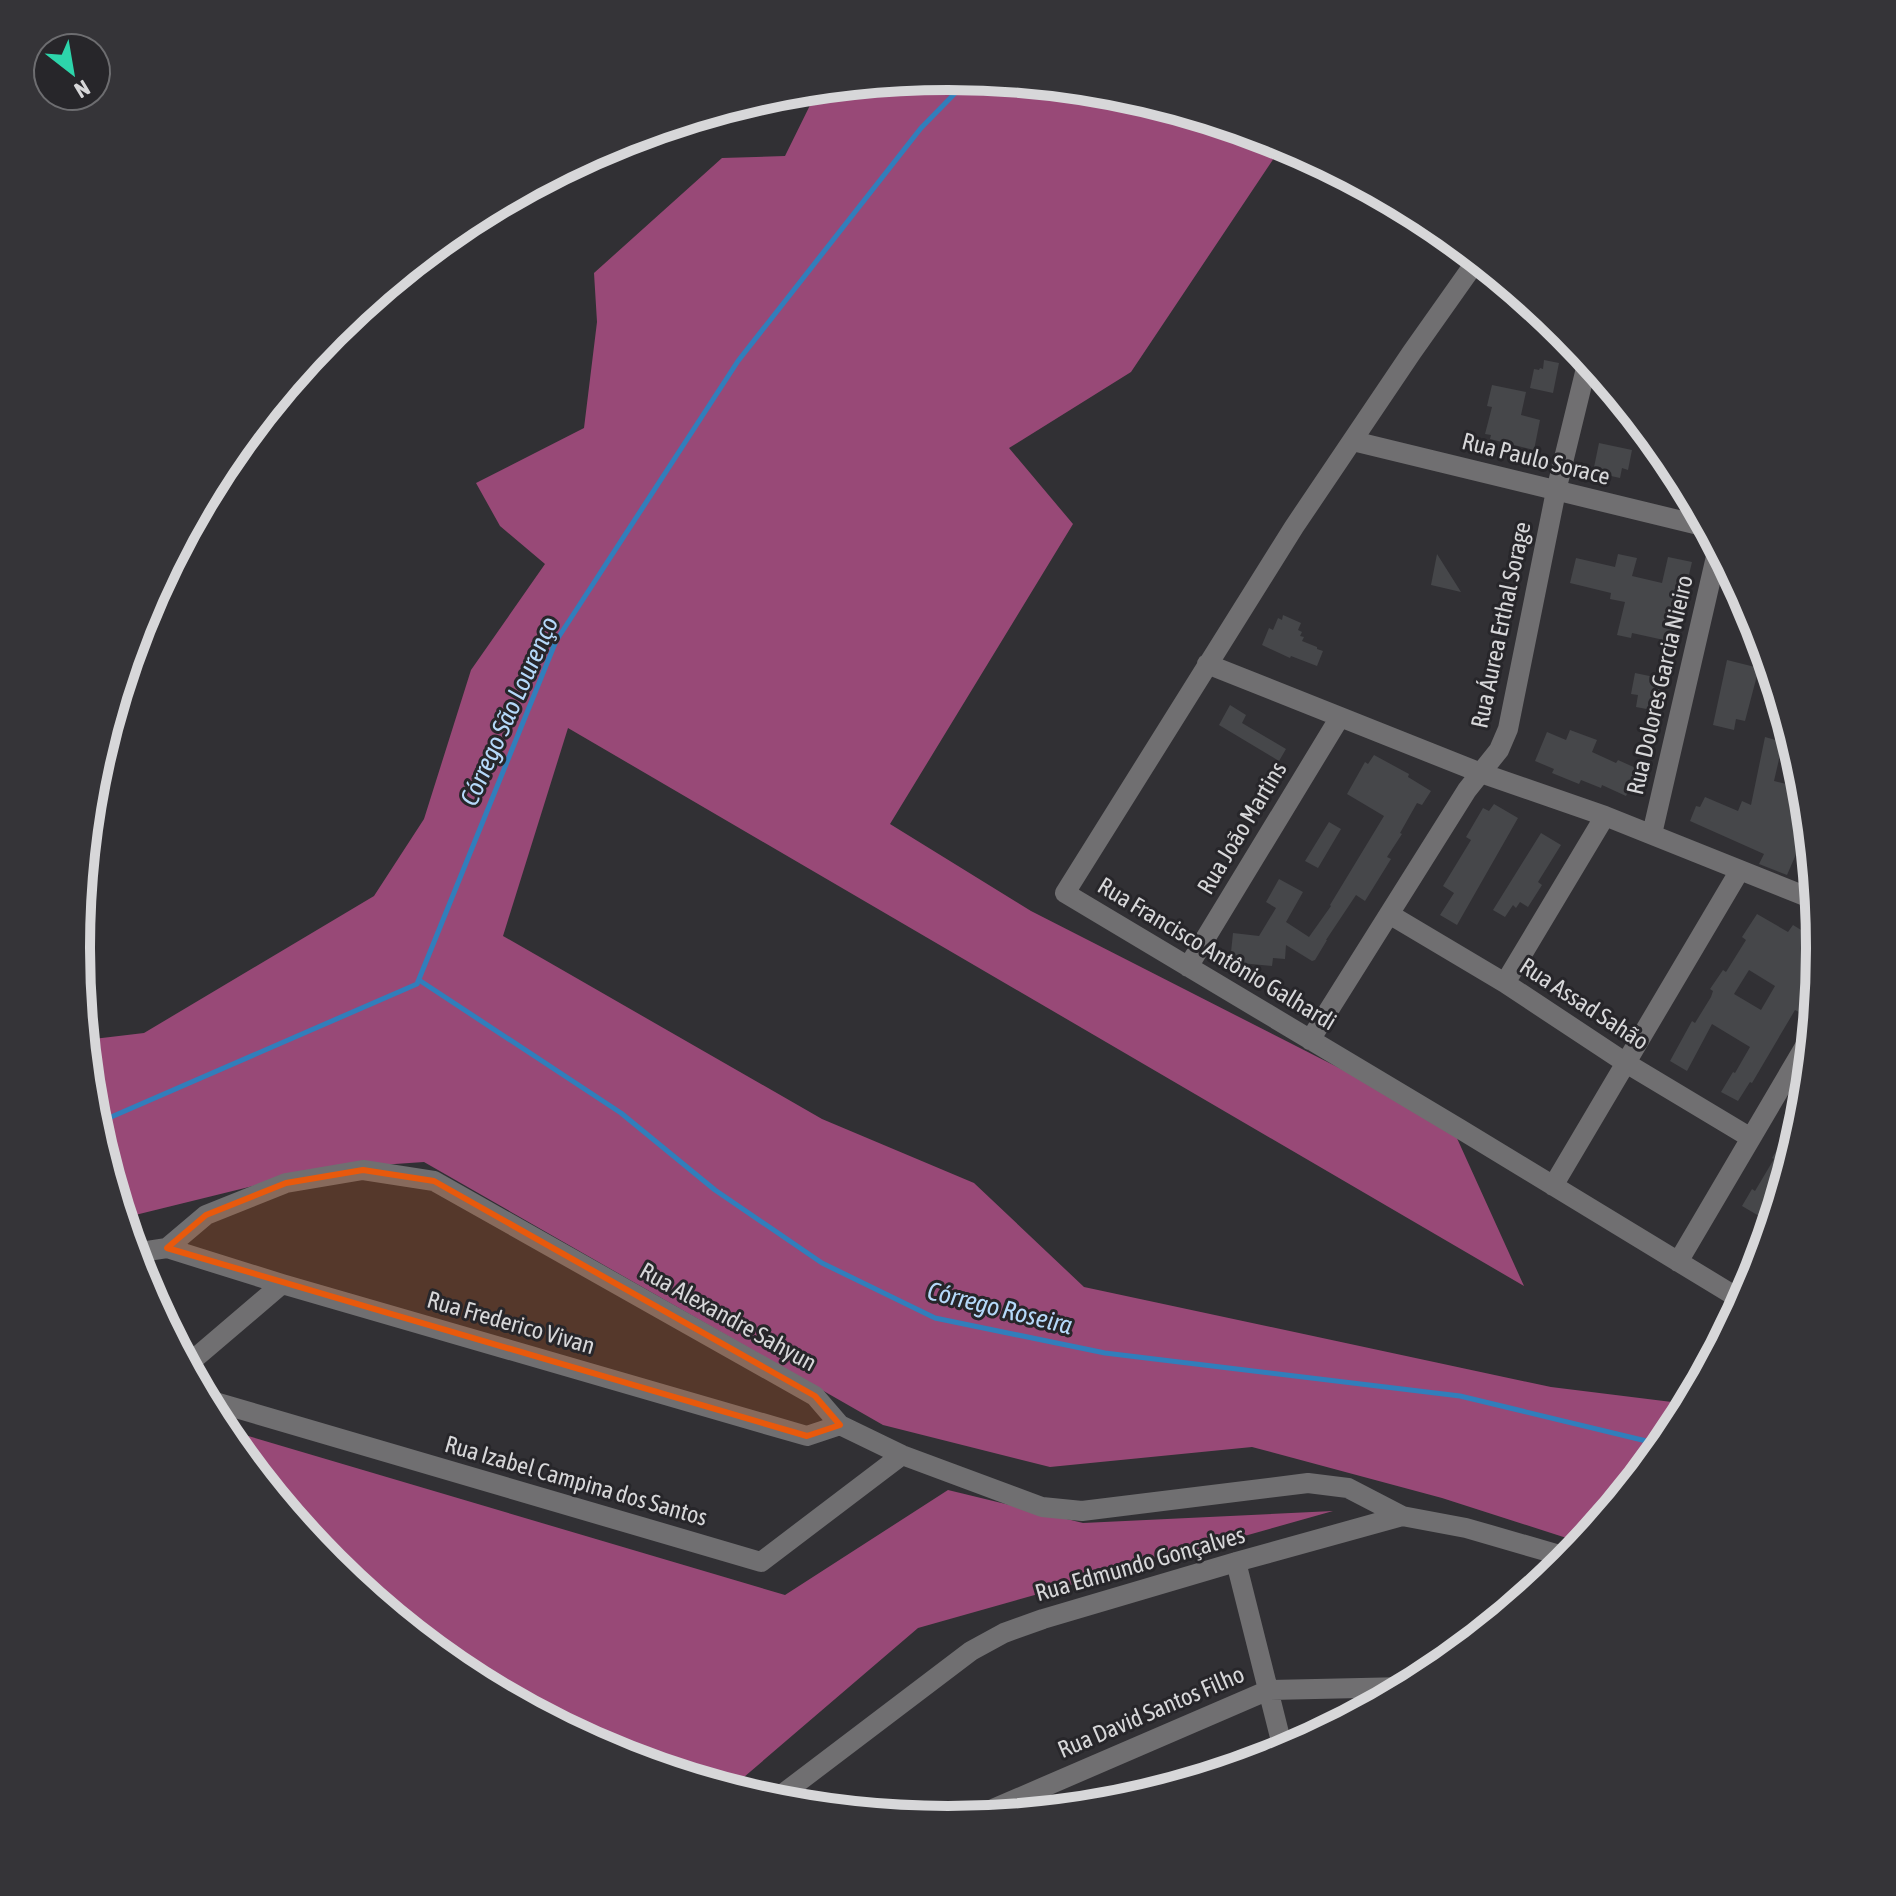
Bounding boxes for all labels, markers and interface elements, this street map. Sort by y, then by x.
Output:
north arrow [32,32,112,112]
text: N [70,75,95,104]
street label: Rua Paulo Sorace [1459,427,1613,490]
street label: Rua Áurea Erthal Sorage [1465,519,1536,730]
street label: Rua Dolores Garcia Nieiro [1621,573,1698,797]
water label: Córrego São Lourenço [454,612,564,810]
street label: Rua João Martins [1192,757,1292,899]
street label: Rua Francisco Antônio Galhardi [1093,872,1341,1035]
street label: Rua Assad Sahão [1515,952,1654,1055]
street label: Rua Alexandre Sahyun [635,1257,821,1376]
water label: Córrego Roseira [924,1275,1076,1341]
street label: Rua Frederico Vivan [424,1286,598,1359]
street label: Rua Izabel Campina dos Santos [442,1430,711,1531]
street label: Rua Edmundo Gonçalves [1032,1521,1248,1606]
street label: Rua David Santos Filho [1054,1660,1248,1763]

